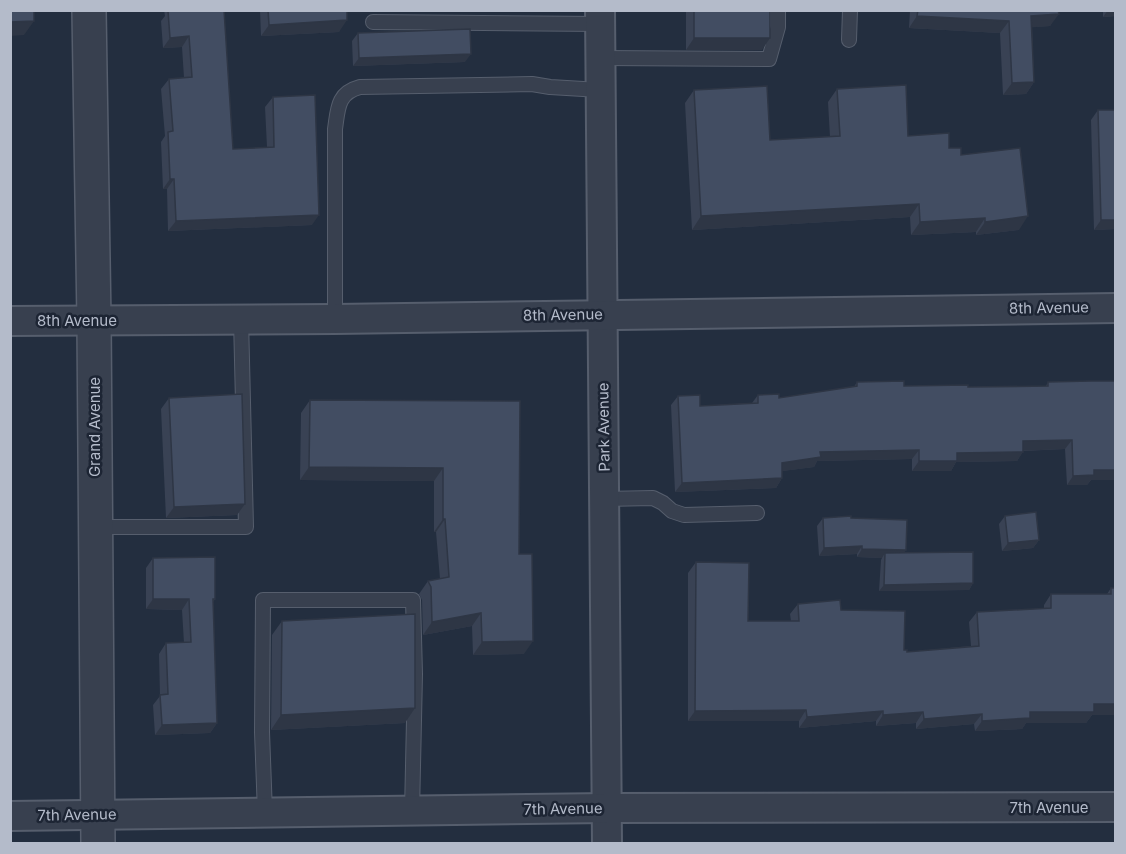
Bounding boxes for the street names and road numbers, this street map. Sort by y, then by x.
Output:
street label: 8th Avenue [1009,297,1089,318]
street label: 8th Avenue [523,304,603,325]
street label: 8th Avenue [37,311,117,330]
street label: Grand Avenue [85,377,104,477]
street label: Park Avenue [593,382,614,472]
street label: 7th Avenue [523,798,603,819]
street label: 7th Avenue [1009,798,1089,817]
street label: 7th Avenue [37,804,117,825]

